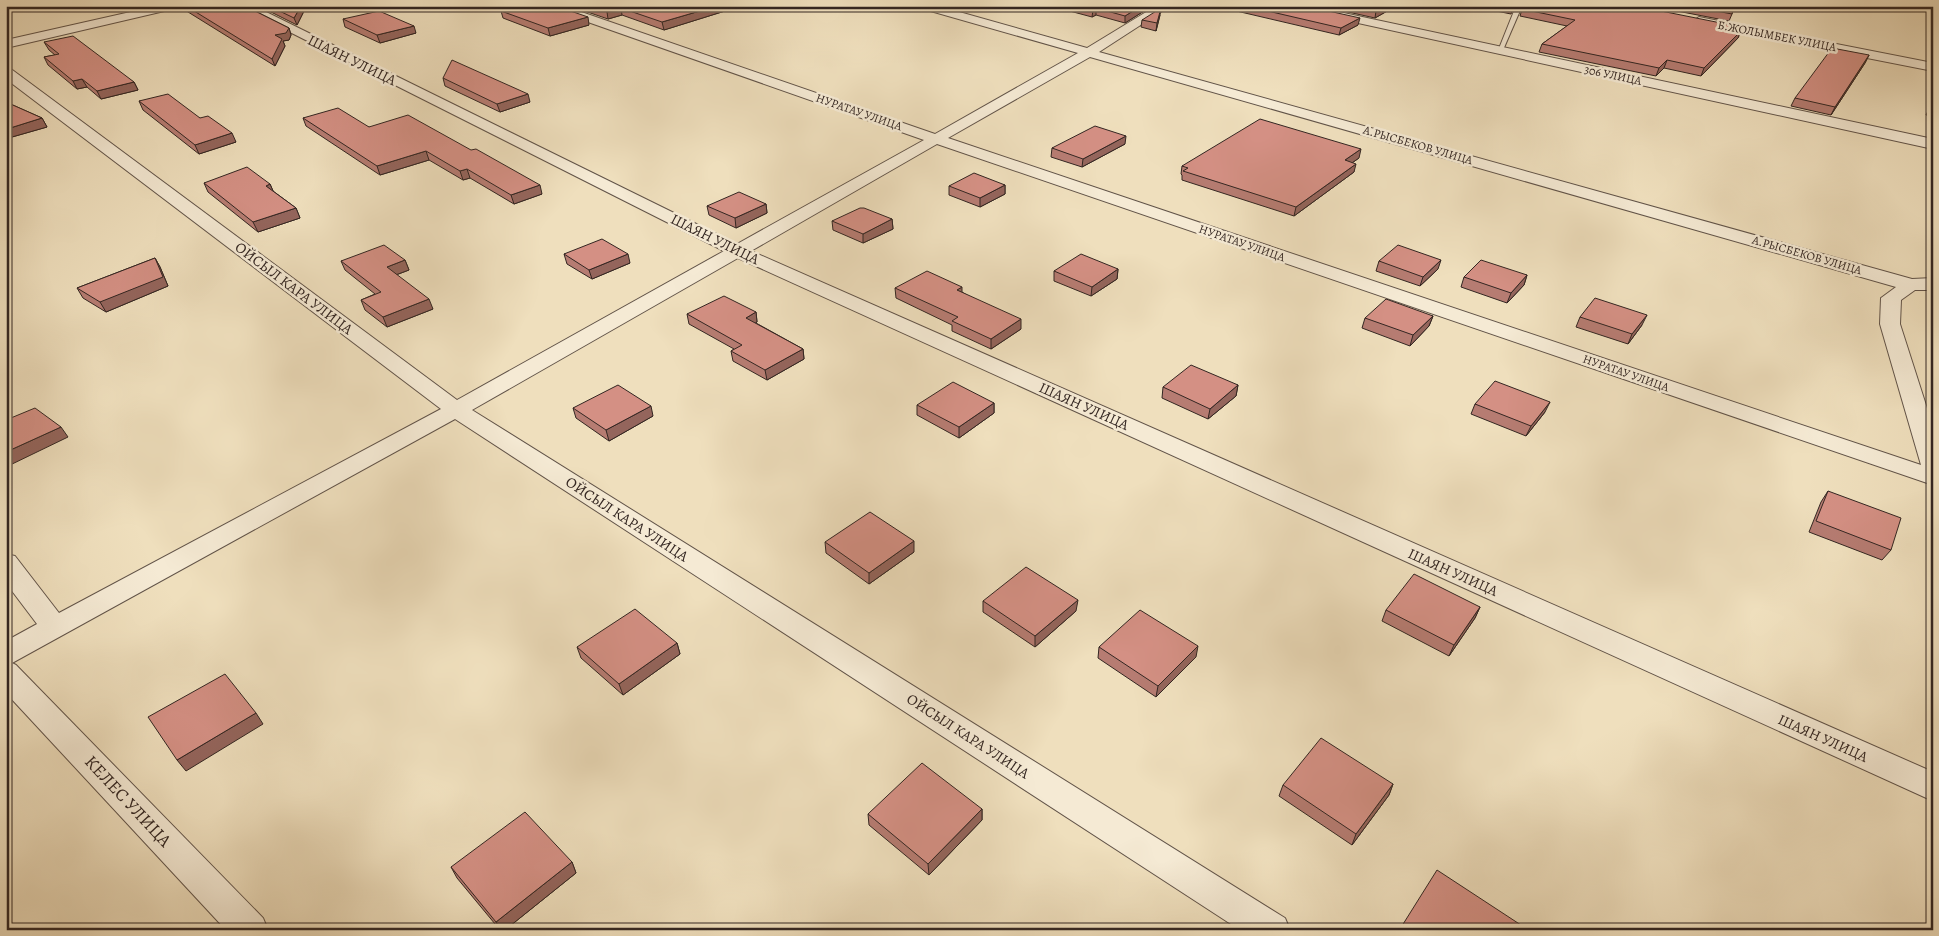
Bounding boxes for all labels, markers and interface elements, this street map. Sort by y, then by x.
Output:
street label: Б.ЖОЛЫМБЕК УЛИЦА [1716,17,1839,56]
street label: ШАЯН УЛИЦА [304,30,400,90]
street label: 306 УЛИЦА [1583,61,1644,89]
street label: НУРАТАУ УЛИЦА [814,90,905,135]
street label: А.РЫСБЕКОВ УЛИЦА [1360,121,1476,169]
street label: ШАЯН УЛИЦА [667,209,763,269]
street label: НУРАТАУ УЛИЦА [1197,221,1288,266]
street label: А.РЫСБЕКОВ УЛИЦА [1749,231,1865,279]
street label: ОЙСЫЛ КАРА УЛИЦА [231,237,357,339]
street label: НУРАТАУ УЛИЦА [1581,351,1672,396]
street label: ШАЯН УЛИЦА [1036,377,1132,435]
street label: ОЙСЫЛ КАРА УЛИЦА [562,472,692,566]
street label: ШАЯН УЛИЦА [1405,543,1501,601]
street label: ОЙСЫЛ КАРА УЛИЦА [903,689,1033,783]
street label: ШАЯН УЛИЦА [1775,709,1871,767]
street label: КЕЛЕС УЛИЦА [79,750,177,852]

